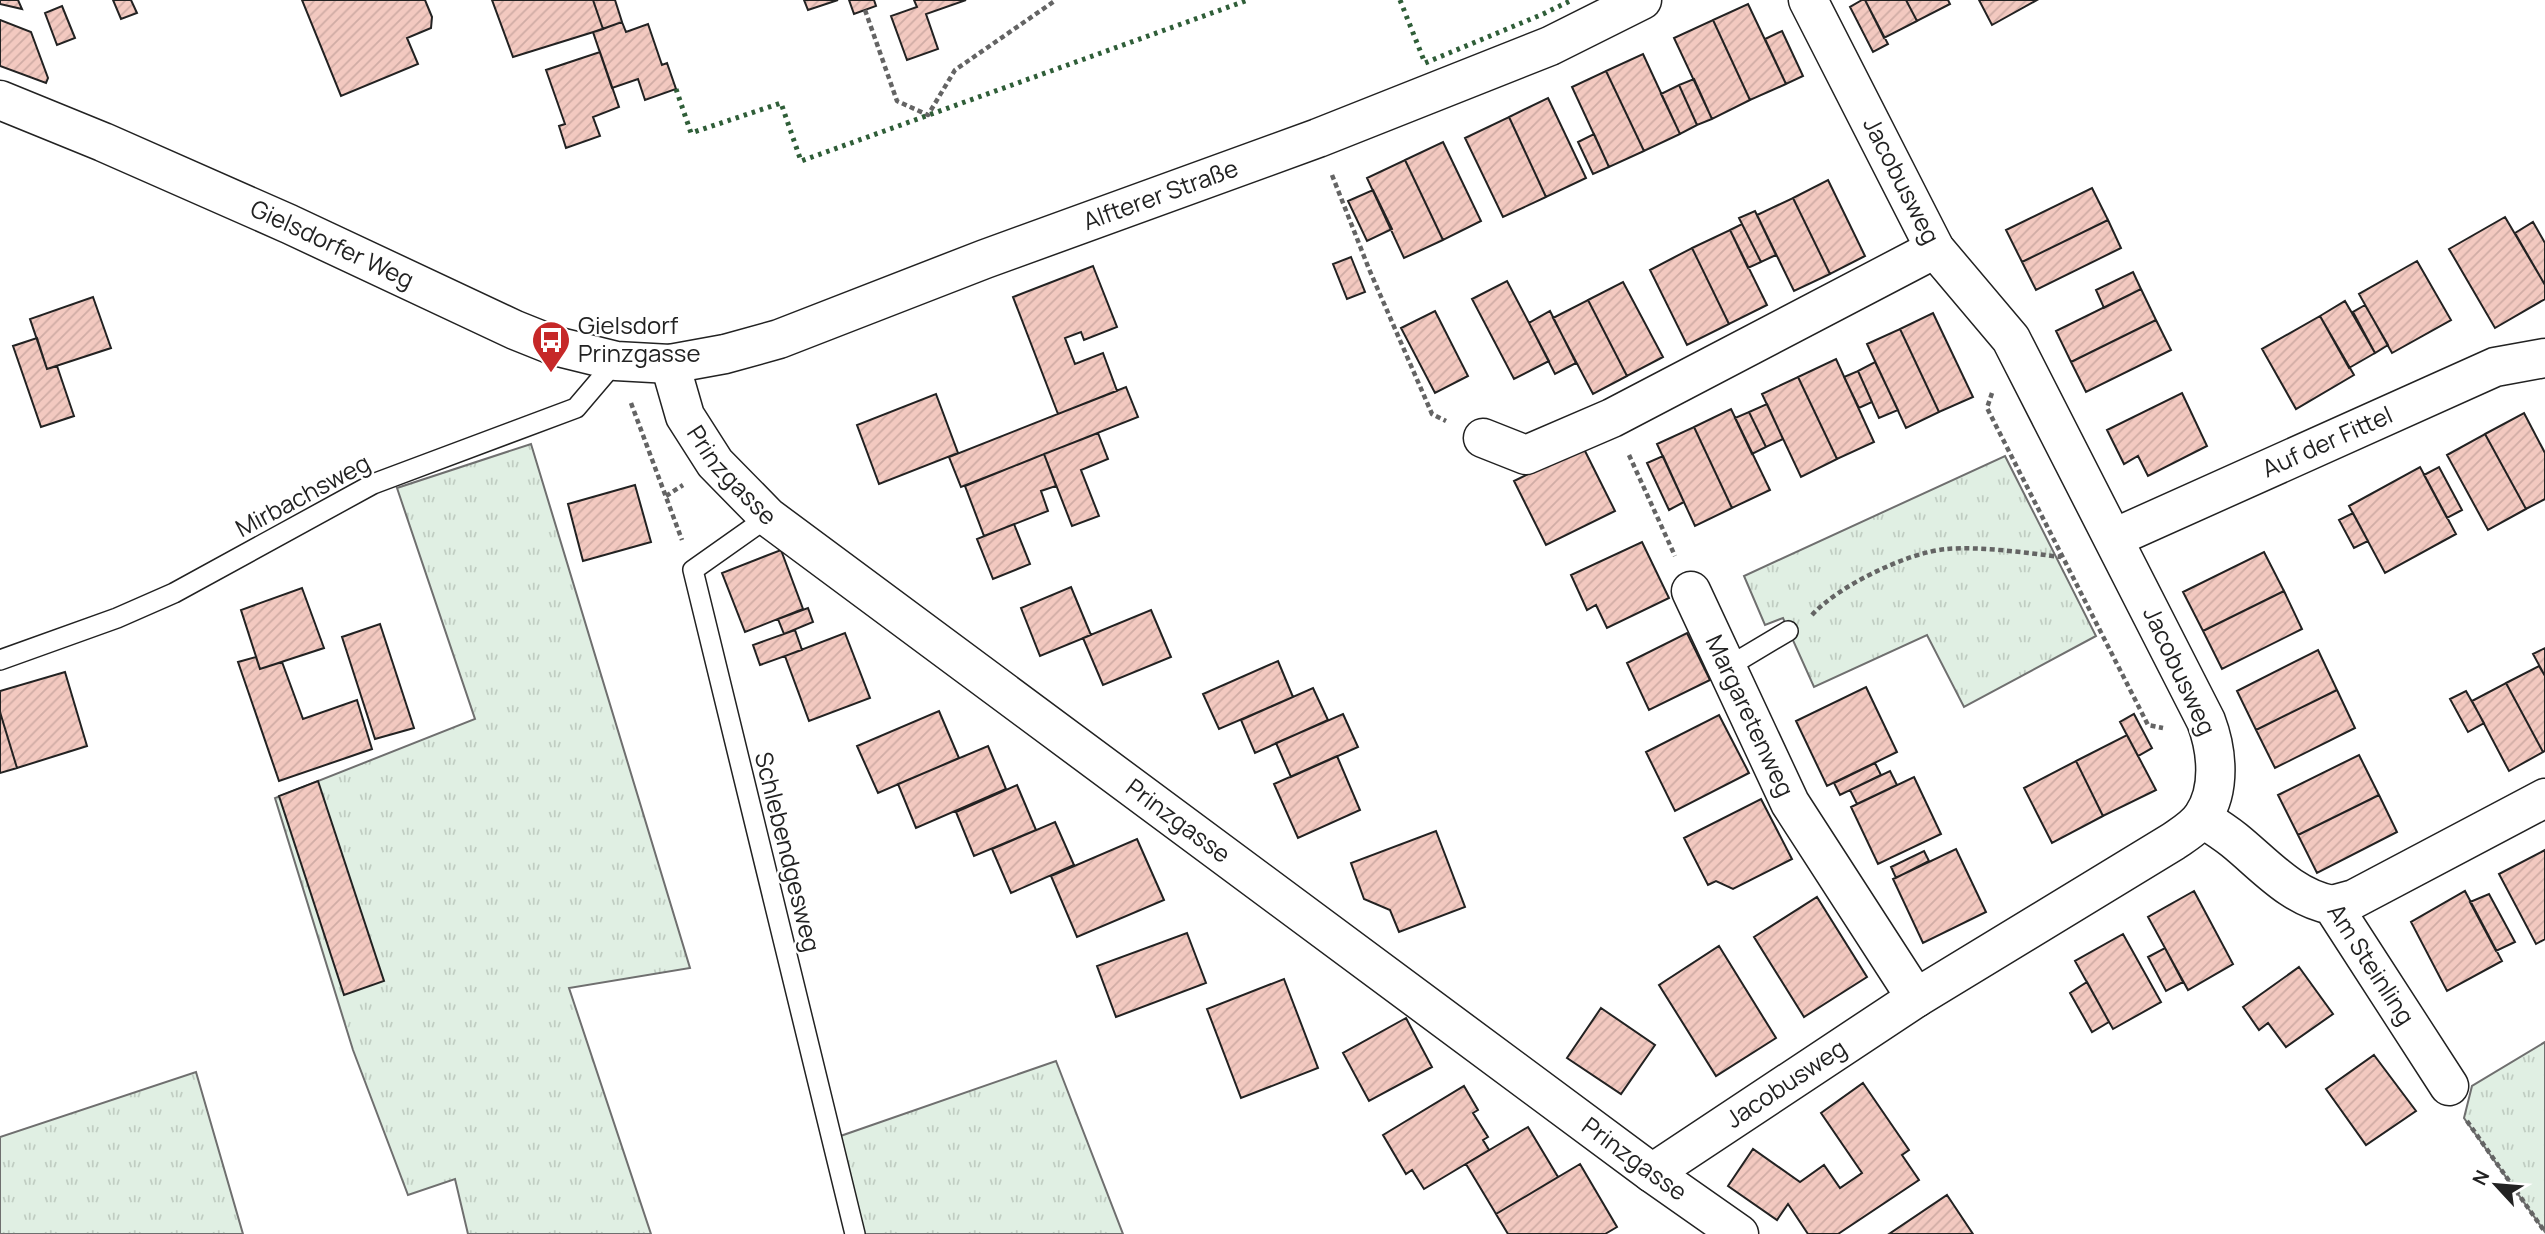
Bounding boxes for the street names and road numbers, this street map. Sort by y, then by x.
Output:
street label: Jacobusweg [1856,111,1948,249]
street label: Alfterer Straße [1078,150,1242,237]
street label: Gielsdorfer Weg [246,191,420,295]
street label: Auf der Fittel [2256,397,2397,484]
street label: Prinzgasse [680,419,785,532]
street label: Mirbachsweg [229,445,375,544]
street label: Jacobusweg [2136,601,2225,740]
street label: Margaretenweg [1699,629,1803,802]
street label: Schlebendgesweg [748,748,829,955]
street label: Prinzgasse [1120,770,1238,870]
street label: Am Steinling [2321,897,2423,1031]
street label: Jacobusweg [1719,1031,1852,1135]
street label: Prinzgasse [1576,1109,1694,1208]

